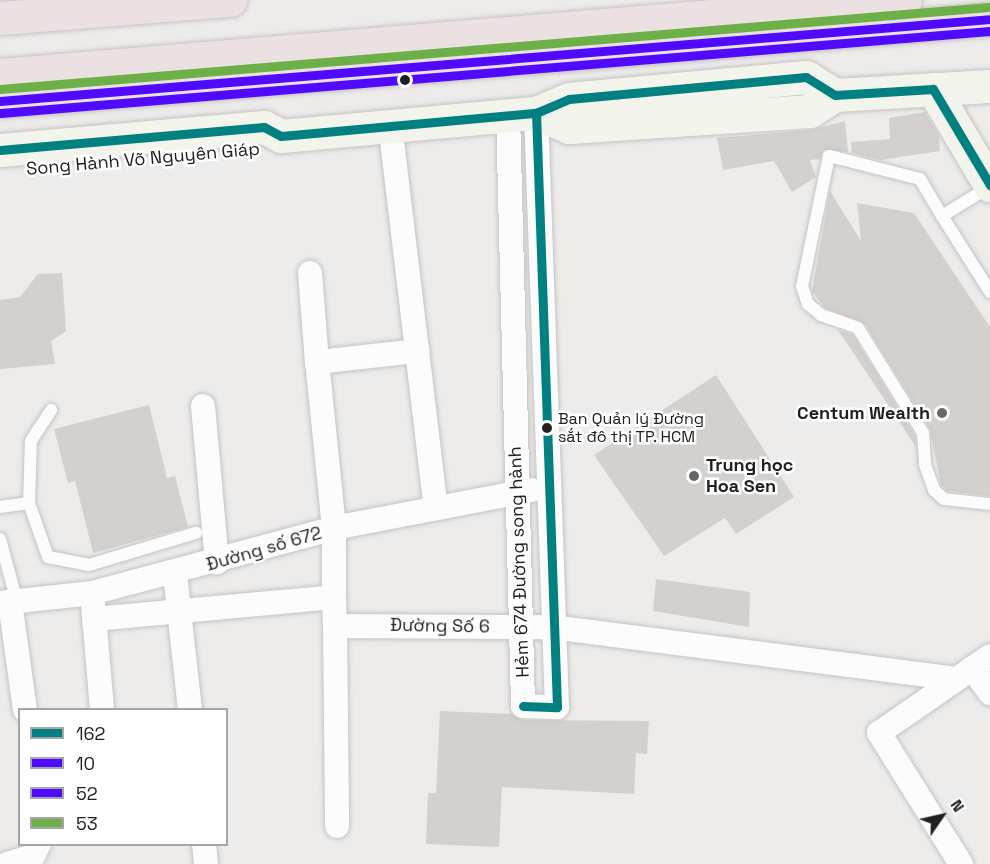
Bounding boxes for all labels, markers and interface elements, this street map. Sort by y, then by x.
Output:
unlabelled marker [399,74,411,86]
street label: Song Hành Võ Nguyên Giáp [25,138,261,180]
place label: Centum Wealth [797,402,930,424]
marker: Centum Wealth [935,406,949,420]
place label: Ban Quản lý Đường sắt đô thị TP. HCM [558,409,704,447]
marker: Ban Quản lý Đường sắt đô thị TP. HCM [541,422,553,434]
street label: Hẻm 674 Đường song hành [504,446,534,678]
place label: Trung học Hoa Sen [706,455,793,498]
marker: Trung học Hoa Sen [687,469,701,483]
street label: Đường số 672 [204,522,324,576]
street label: Đường Số 6 [390,614,490,638]
legend [18,708,228,846]
text: 162 [76,722,105,745]
text: 10 [76,752,95,775]
text: 52 [76,782,98,805]
north arrow [912,786,972,846]
text: N [946,795,969,816]
text: 53 [76,812,98,835]

